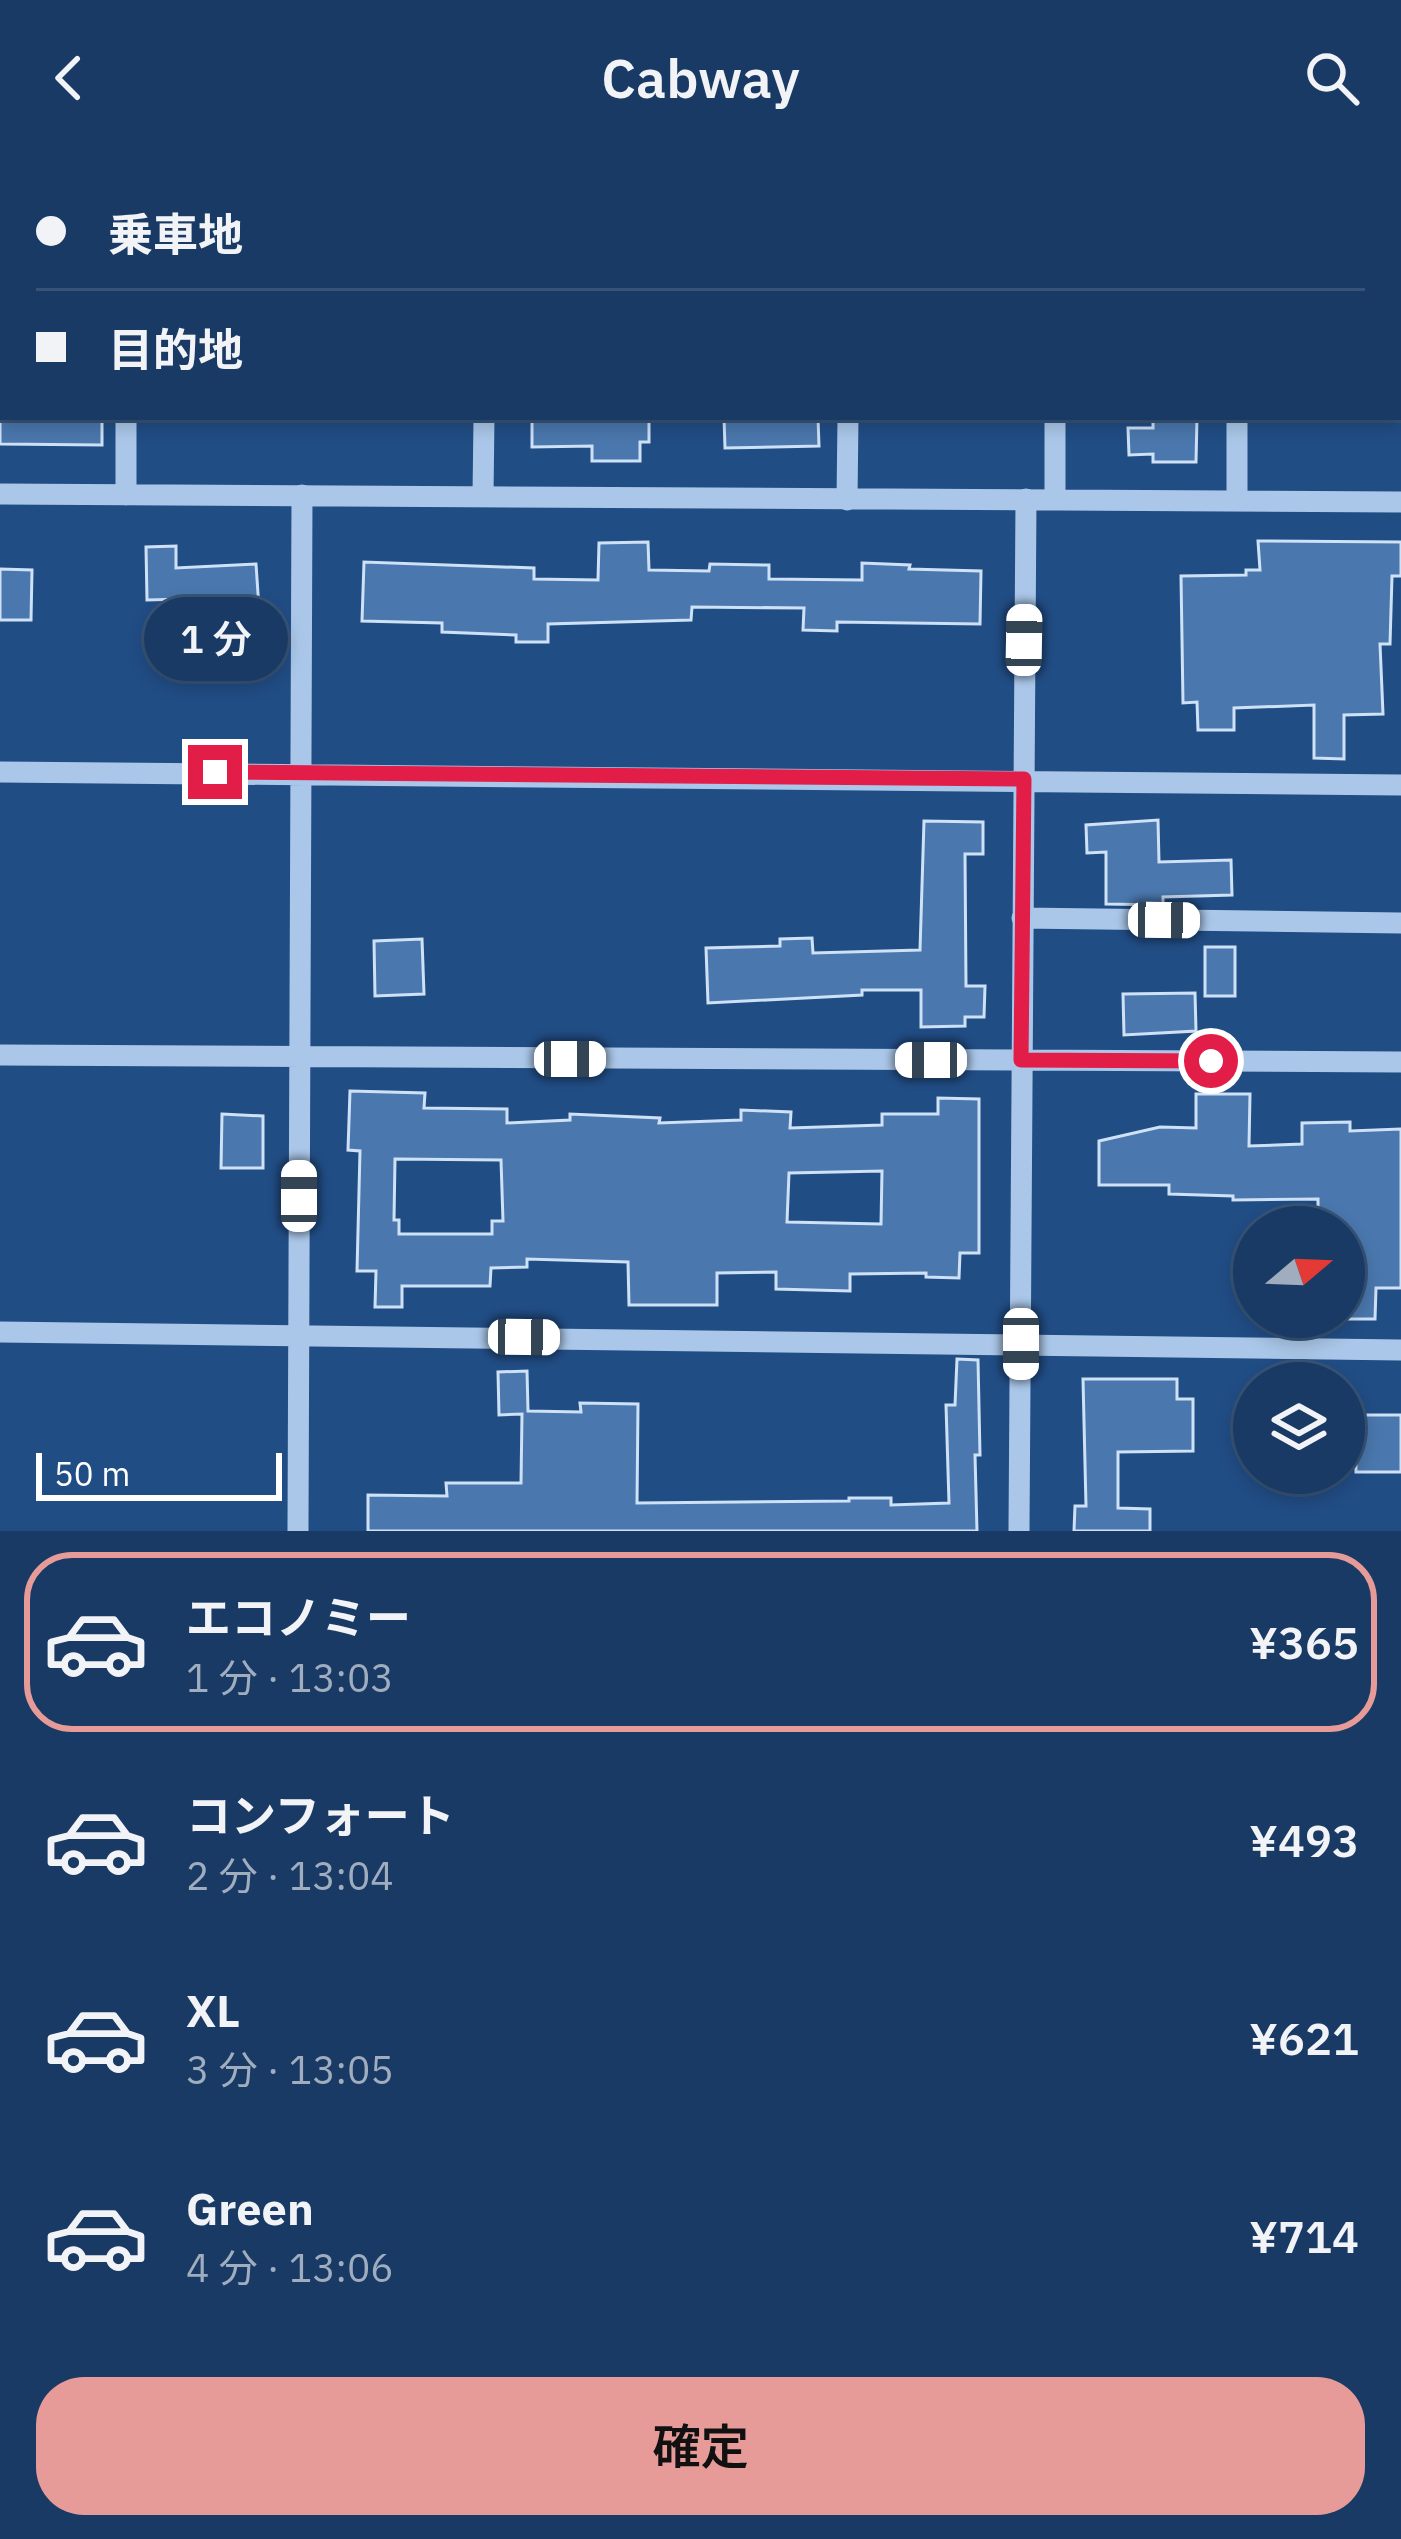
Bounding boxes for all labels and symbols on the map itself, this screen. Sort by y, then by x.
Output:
callout: 1 分 [143,598,287,682]
car [1005,604,1043,676]
route end [188,745,242,799]
car [1128,901,1200,939]
route start [1184,1034,1238,1088]
car [534,1041,606,1077]
car [895,1042,967,1078]
car [281,1160,317,1232]
north arrow [1233,1206,1365,1338]
car [1003,1308,1039,1380]
car [488,1318,560,1356]
scale bar [36,1447,282,1500]

